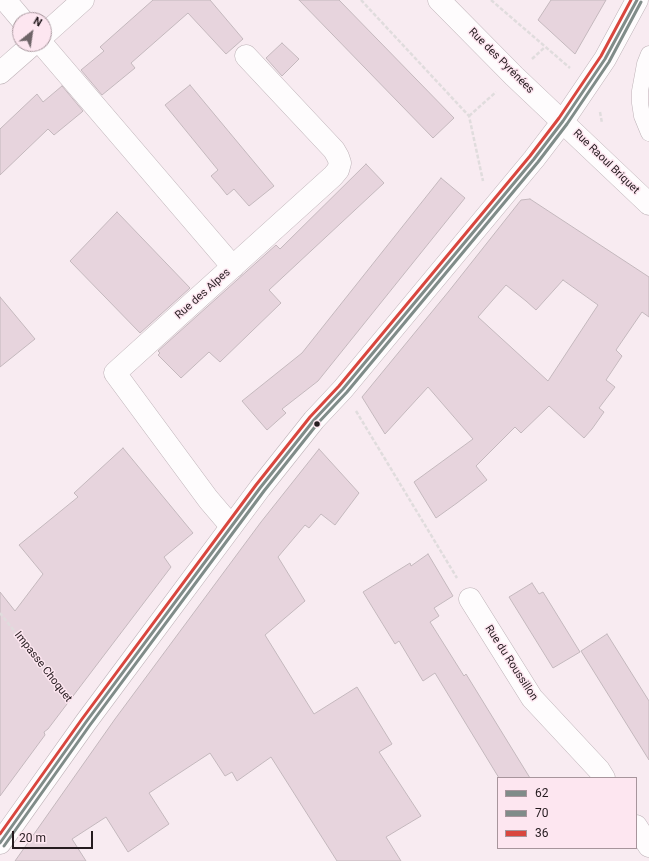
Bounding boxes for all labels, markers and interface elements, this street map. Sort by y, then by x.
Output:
north arrow [12,12,52,52]
text: N [31,14,44,30]
street label: Rue des Pyrénées [466,26,536,96]
street label: Rue Raoul Briquet [570,127,642,197]
street label: Rue des Alpes [173,266,233,322]
unlabelled marker [312,419,322,429]
street label: Rue du Roussillon [482,623,540,703]
street label: Impasse Choquet [11,629,75,705]
legend [497,777,637,849]
text: 62 [535,786,549,800]
text: 70 [535,806,549,820]
scale bar [14,823,95,849]
text: 36 [535,826,549,840]
text: 20 m [19,831,46,845]

